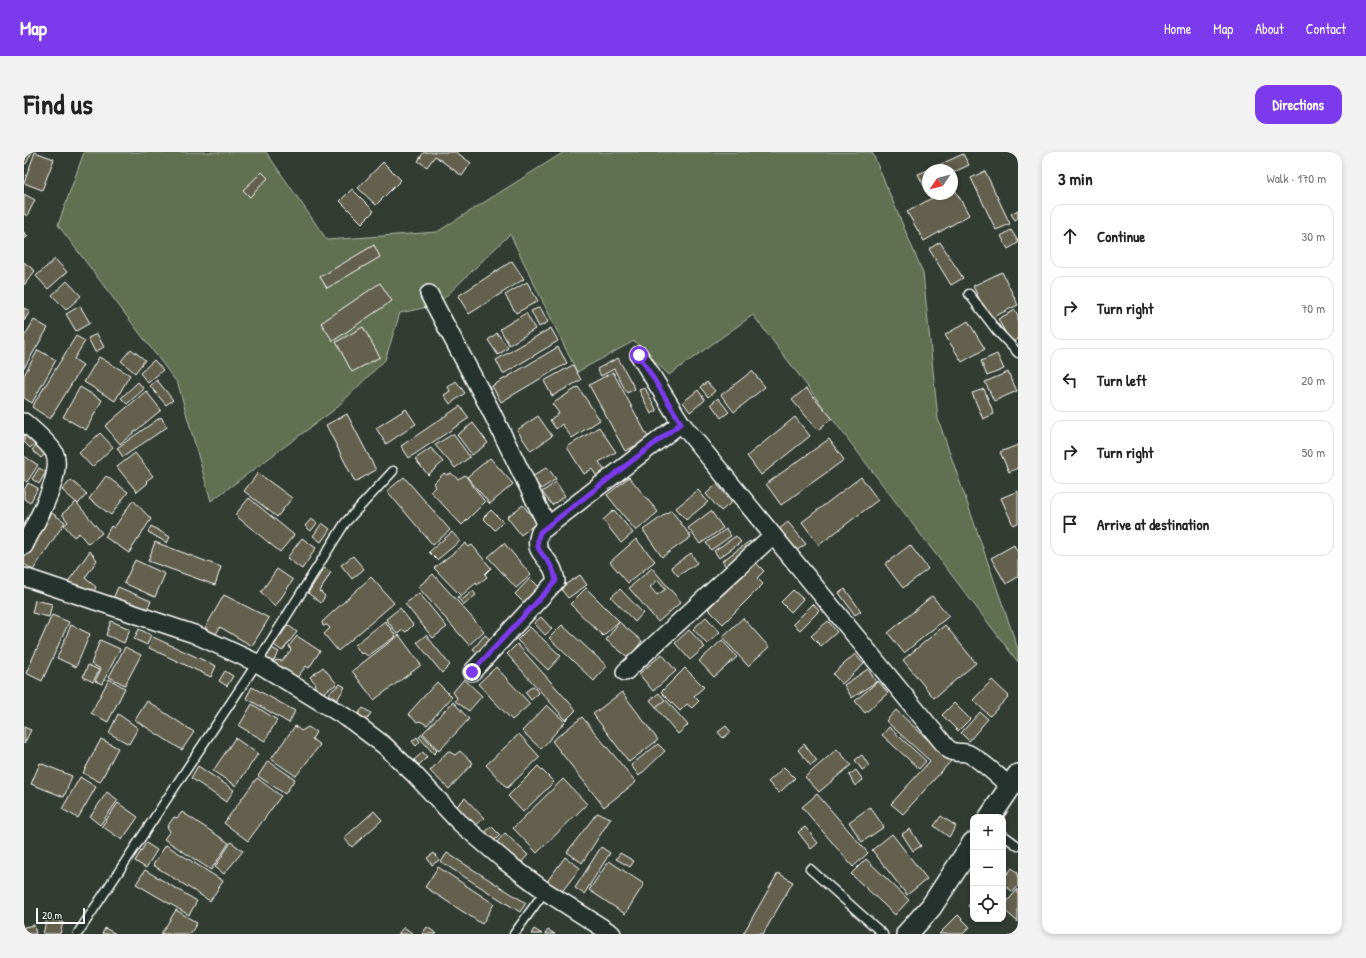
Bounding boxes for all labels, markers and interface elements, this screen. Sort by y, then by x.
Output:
text: Map [20,15,47,41]
text: Home [1164,19,1191,38]
text: Map [1213,19,1233,38]
text: About [1255,19,1284,38]
text: Contact [1306,19,1346,38]
text: Find us [24,85,93,123]
button: Directions [1255,85,1342,124]
north arrow [922,164,958,200]
text: 3 min [1058,167,1093,190]
text: Walk · 170 m [1267,169,1326,187]
icon: ahead [1059,225,1081,247]
text: Continue [1097,226,1145,247]
text: 30 m [1302,227,1325,245]
icon: right [1059,297,1081,319]
text: Turn right [1097,298,1153,319]
text: 70 m [1301,299,1325,317]
route start [630,346,648,364]
icon: left [1059,369,1081,391]
text: Turn left [1097,370,1147,391]
text: 20 m [1301,371,1325,389]
icon: right [1059,441,1081,463]
text: Turn right [1097,442,1153,463]
text: 50 m [1302,443,1325,461]
icon: arrive [1059,513,1081,535]
text: Arrive at destination [1097,514,1209,535]
route end [463,663,481,681]
map controls [970,814,1006,922]
button: + [970,814,1006,850]
button: − [970,850,1006,886]
button: locate [970,886,1006,922]
scale bar [36,906,85,925]
text: 20 m [42,908,62,922]

